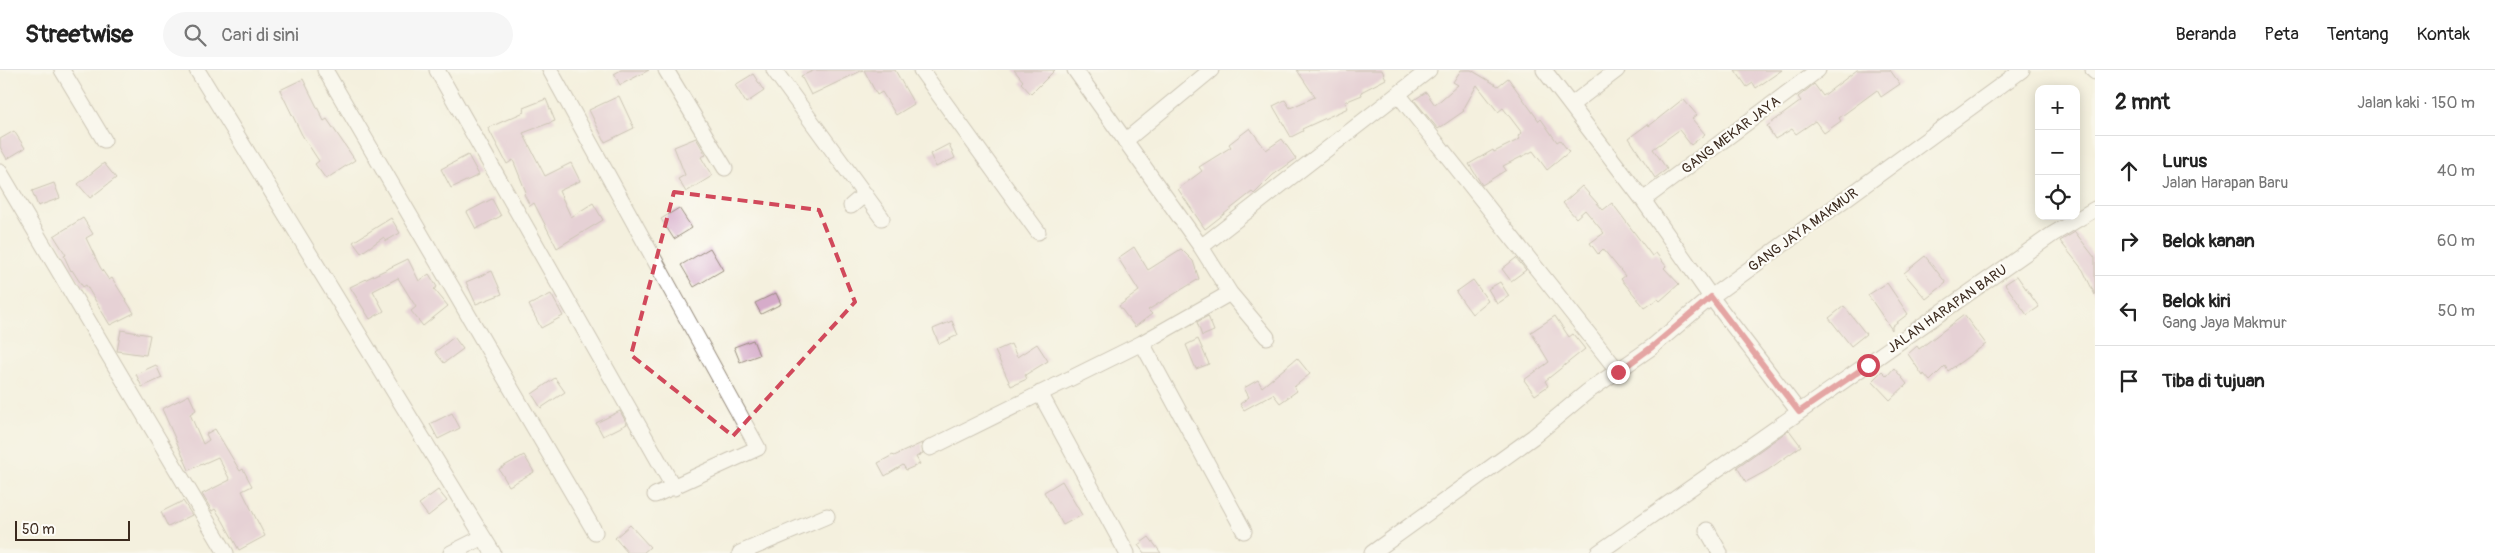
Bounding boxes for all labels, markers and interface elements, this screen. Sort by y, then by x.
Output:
search box [163,12,513,57]
text: Streetwise [25,20,133,49]
icon: search [181,21,209,49]
text: Cari di sini [221,23,299,47]
text: Beranda [2176,23,2236,46]
text: Peta [2264,23,2299,46]
text: Tentang [2327,23,2389,46]
text: Kontak [2417,23,2470,46]
map controls [2035,85,2080,220]
button: + [2035,85,2080,130]
text: 2 mnt [2115,89,2170,116]
street label: GANG MEKAR JAYA [1678,92,1784,178]
text: Jalan kaki · 150 m [2357,93,2475,113]
button: − [2035,130,2080,175]
text: Lurus [2162,149,2207,173]
icon: ahead [2115,157,2143,185]
text: 40 m [2437,161,2475,181]
text: Jalan Harapan Baru [2162,173,2288,193]
button: locate [2035,175,2080,220]
street label: GANG JAYA MAKMUR [1745,185,1861,275]
icon: right [2115,227,2143,255]
text: Belok kanan [2162,229,2255,253]
text: 60 m [2437,231,2475,251]
street label: JALAN HARAPAN BARU [1884,261,2010,357]
text: Belok kiri [2162,289,2230,313]
icon: left [2115,297,2143,325]
text: 50 m [2438,301,2475,321]
text: Gang Jaya Makmur [2162,313,2287,333]
route start [1857,354,1880,377]
route end [1607,361,1630,384]
icon: arrive [2115,367,2143,395]
text: Tiba di tujuan [2162,369,2265,393]
scale bar [15,518,130,541]
text: 50 m [22,521,55,538]

